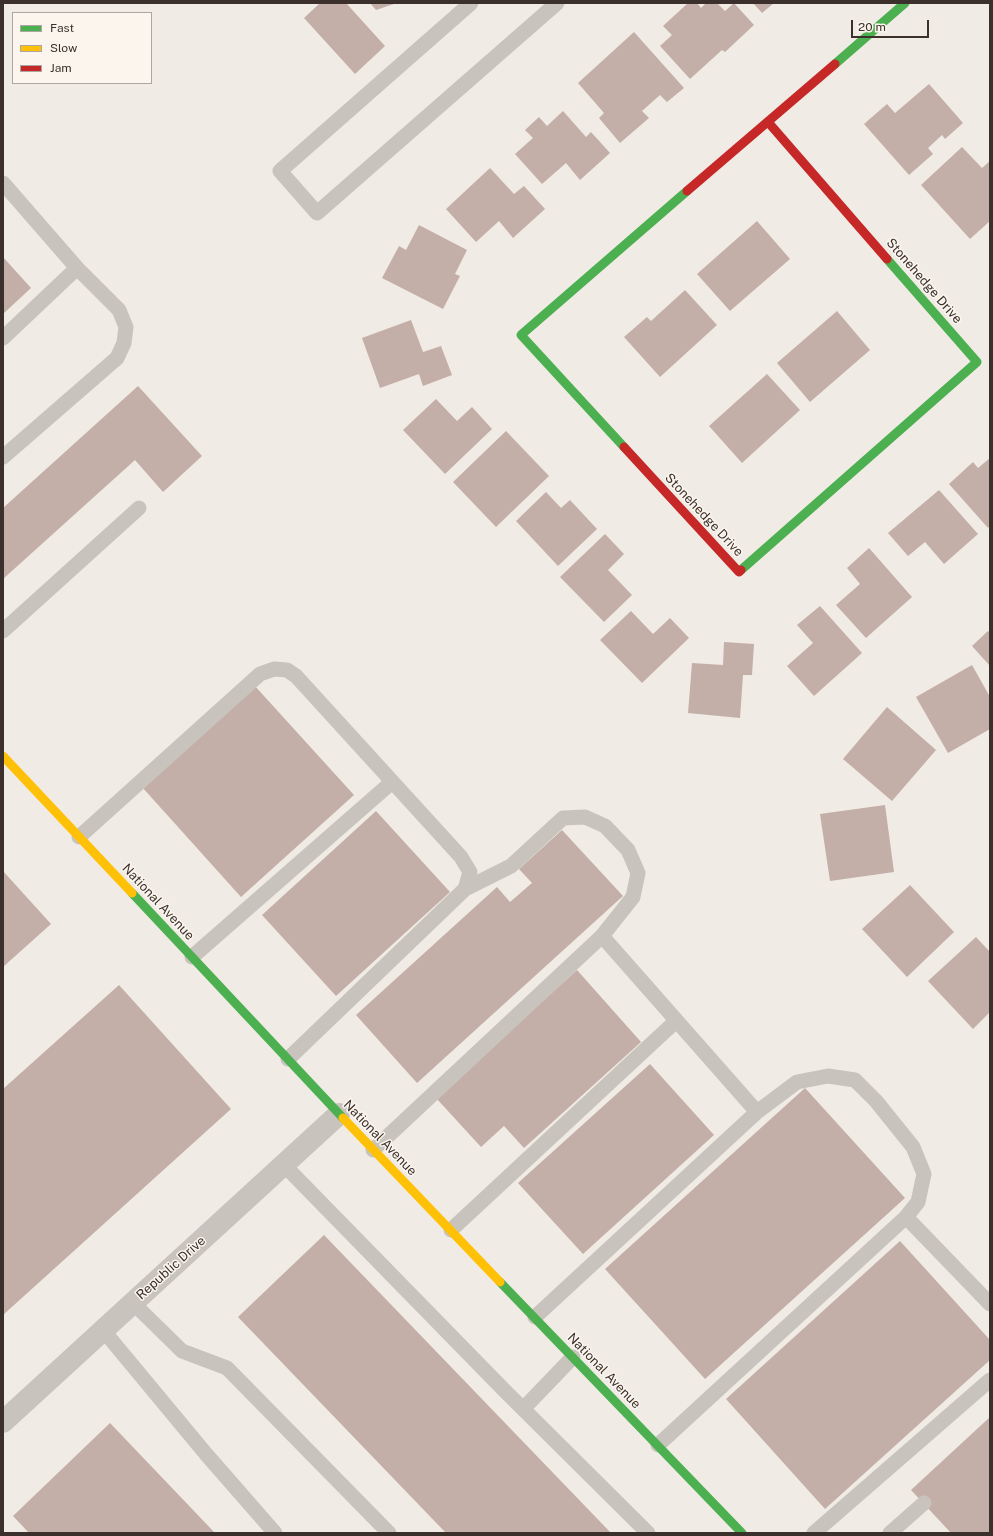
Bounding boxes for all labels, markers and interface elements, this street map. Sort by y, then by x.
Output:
legend [12,12,152,84]
scale bar [853,12,931,38]
text: 20 m [858,20,886,34]
text: Fast [50,21,74,35]
text: Slow [50,41,77,55]
text: Jam [50,61,72,75]
street label: Stonehedge Drive [883,235,965,327]
street label: Stonehedge Drive [662,470,746,560]
street label: National Avenue [119,861,197,943]
street label: National Avenue [340,1097,420,1179]
street label: Republic Drive [133,1233,209,1303]
street label: National Avenue [564,1330,644,1412]

